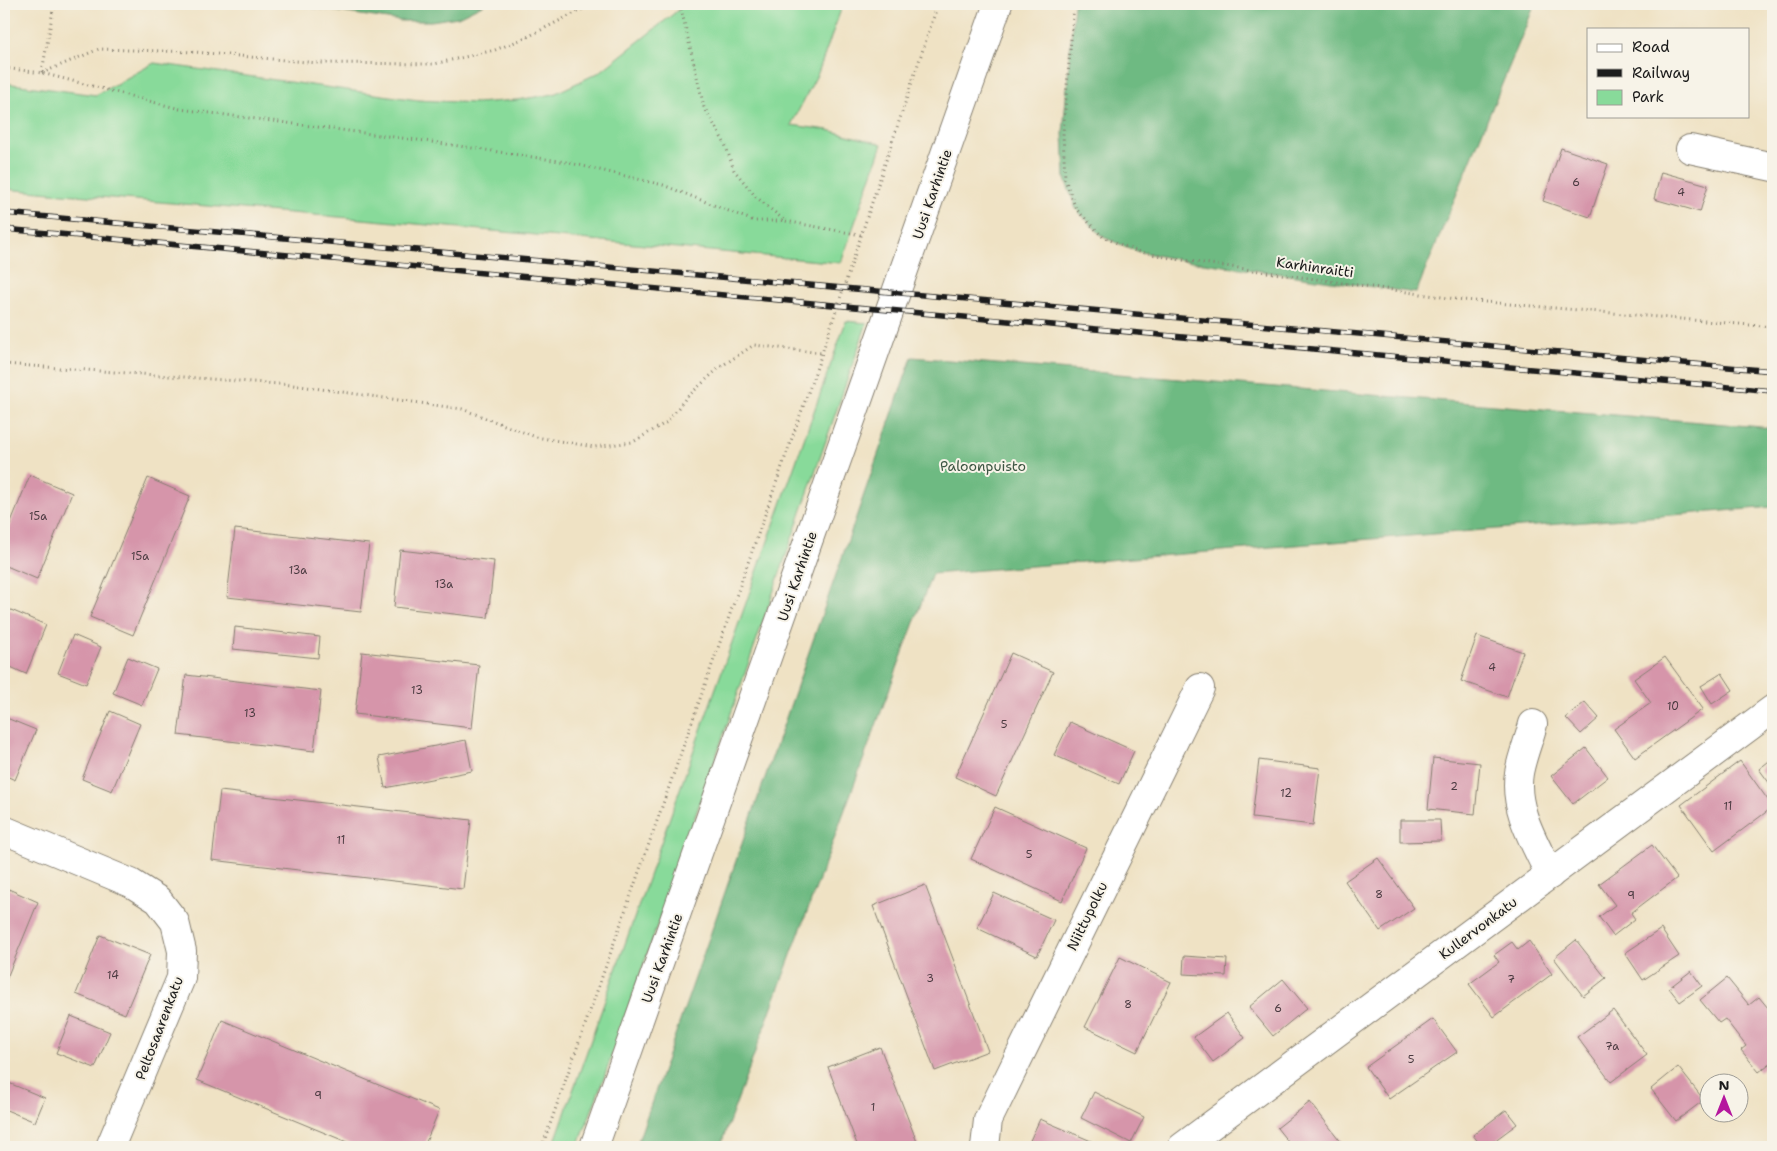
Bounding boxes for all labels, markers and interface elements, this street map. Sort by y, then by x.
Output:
legend [1587,28,1750,118]
text: Road [1632,37,1670,57]
text: Railway [1632,63,1690,83]
text: Park [1632,87,1664,107]
street label: Uusi Karhintie [908,147,956,241]
house number: 6 [1572,175,1580,190]
house number: 4 [1677,185,1685,200]
street label: Karhinraitti [1275,253,1355,281]
park label: Paloonpuisto [940,457,1026,475]
house number: 15a [29,509,47,524]
street label: Uusi Karhintie [773,529,821,623]
house number: 15a [131,549,149,564]
house number: 13a [289,563,307,578]
house number: 13a [435,577,453,592]
house number: 4 [1488,660,1496,675]
house number: 13 [411,683,423,698]
house number: 10 [1667,699,1679,714]
house number: 13 [244,706,256,721]
house number: 5 [1001,717,1008,732]
house number: 2 [1450,779,1458,794]
house number: 12 [1280,786,1292,801]
house number: 11 [1724,799,1732,814]
house number: 11 [337,833,345,848]
house number: 5 [1026,847,1033,862]
street label: Niittupolku [1063,879,1111,953]
house number: 8 [1375,887,1383,902]
house number: 9 [1627,888,1635,903]
street label: Kullervonkatu [1435,893,1521,963]
street label: Uusi Karhintie [637,911,687,1005]
house number: 14 [107,968,119,983]
house number: 3 [926,971,934,986]
house number: 7 [1507,972,1515,987]
street label: Peltosaarenkatu [131,974,187,1082]
house number: 8 [1124,997,1132,1012]
house number: 6 [1274,1001,1282,1016]
house number: 7a [1605,1039,1619,1054]
house number: 5 [1408,1052,1415,1067]
north arrow [1700,1074,1750,1124]
text: N [1718,1076,1730,1094]
house number: 9 [314,1088,322,1103]
house number: 1 [871,1100,875,1115]

